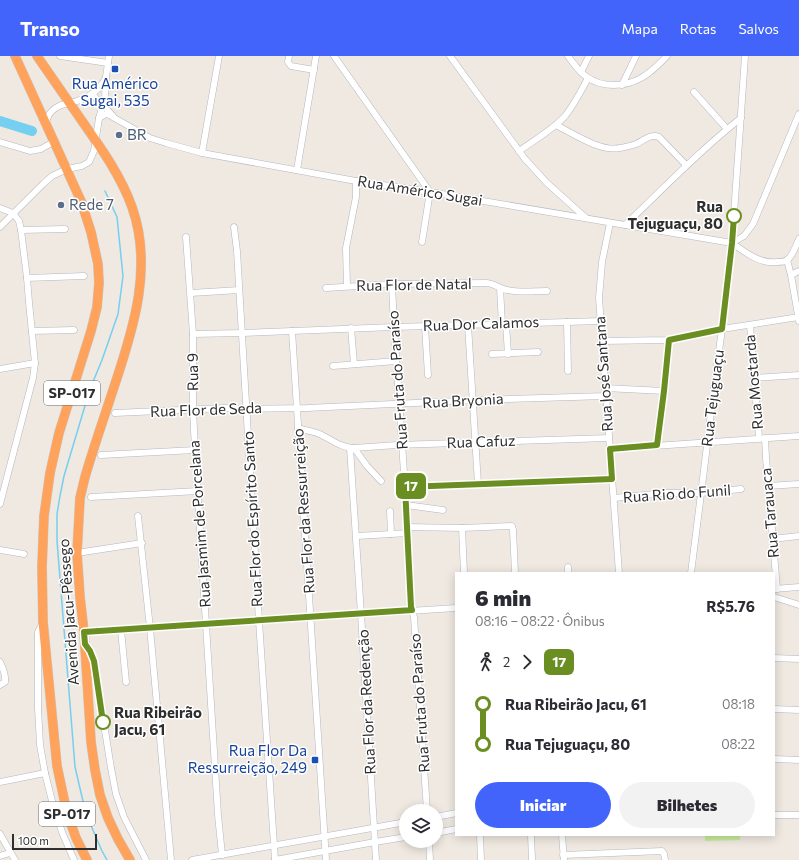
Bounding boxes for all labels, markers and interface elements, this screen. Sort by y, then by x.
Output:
text: Transo [20,17,80,40]
text: Mapa [622,20,658,37]
text: Rotas [680,20,716,37]
text: Salvos [738,20,779,37]
marker: Rua Américo Sugai, 535 [110,64,120,74]
place label: Rua Américo Sugai, 535 [72,74,158,109]
place label: BR [127,125,147,143]
marker: BR [114,130,124,140]
street label: Rua Américo Sugai [356,171,484,209]
place label: Rede 7 [69,195,114,213]
place label: Rua Tejuguaçu, 80 [627,197,723,232]
marker: Rede 7 [56,200,66,210]
marker: Rua Tejuguaçu, 80 [726,208,742,224]
street label: Rua Flor de Natal [356,274,472,294]
street label: Rua Fruta do Paraíso [383,310,411,450]
street label: Rua Dor Calamos [422,312,540,334]
street label: Rua José Santana [590,316,616,432]
street label: Rua Mostarda [740,334,766,430]
street label: Rua Tejuguaçu [697,348,727,448]
street label: Rua 9 [183,353,201,391]
road number: SP-017 [44,381,100,405]
street label: Rua Bryonia [422,389,504,411]
street label: Rua Flor de Seda [150,398,262,420]
street label: Rua Flor da Ressurreição [288,428,318,594]
street label: Rua Flor do Espírito Santo [238,431,266,607]
street label: Rua Cafuz [446,431,516,451]
street label: Rua Jasmim de Porcelana [184,440,214,608]
street label: Rua Tarauaca [756,467,782,559]
line badge: 17 [393,473,429,499]
text: 17 [404,477,418,494]
street label: Rua Rio do Funil [622,480,732,506]
street label: Avenida Jacu-Pêssego [54,538,82,686]
text: 6 min [475,584,531,611]
text: R$5.76 [706,597,755,615]
text: 08:16 – 08:22 · Ônibus [475,613,605,629]
street label: Rua Flor da Redenção [353,629,379,775]
street label: Rua Fruta do Paraíso [405,633,433,773]
icon: walk [475,651,497,673]
icon: forward [516,651,538,673]
text: 17 [552,653,566,670]
text: 2 [503,654,510,670]
text: Rua Ribeirão Jacu, 61 [505,695,647,713]
text: 08:18 [722,696,755,712]
place label: Rua Ribeirão Jacu, 61 [114,703,202,738]
marker: Rua Ribeirão Jacu, 61 [95,714,111,730]
text: Rua Tejuguaçu, 80 [505,735,630,753]
text: 08:22 [721,736,755,752]
place label: Rua Flor Da Ressurreição, 249 [188,741,307,776]
marker: Rua Flor Da Ressurreição, 249 [310,755,320,765]
button: Iniciar [475,782,611,828]
button: Bilhetes [619,782,755,828]
road number: SP-017 [39,802,95,826]
map controls [399,804,443,848]
button: layers [399,804,443,848]
scale bar [12,832,97,851]
text: 100 m [18,834,49,847]

